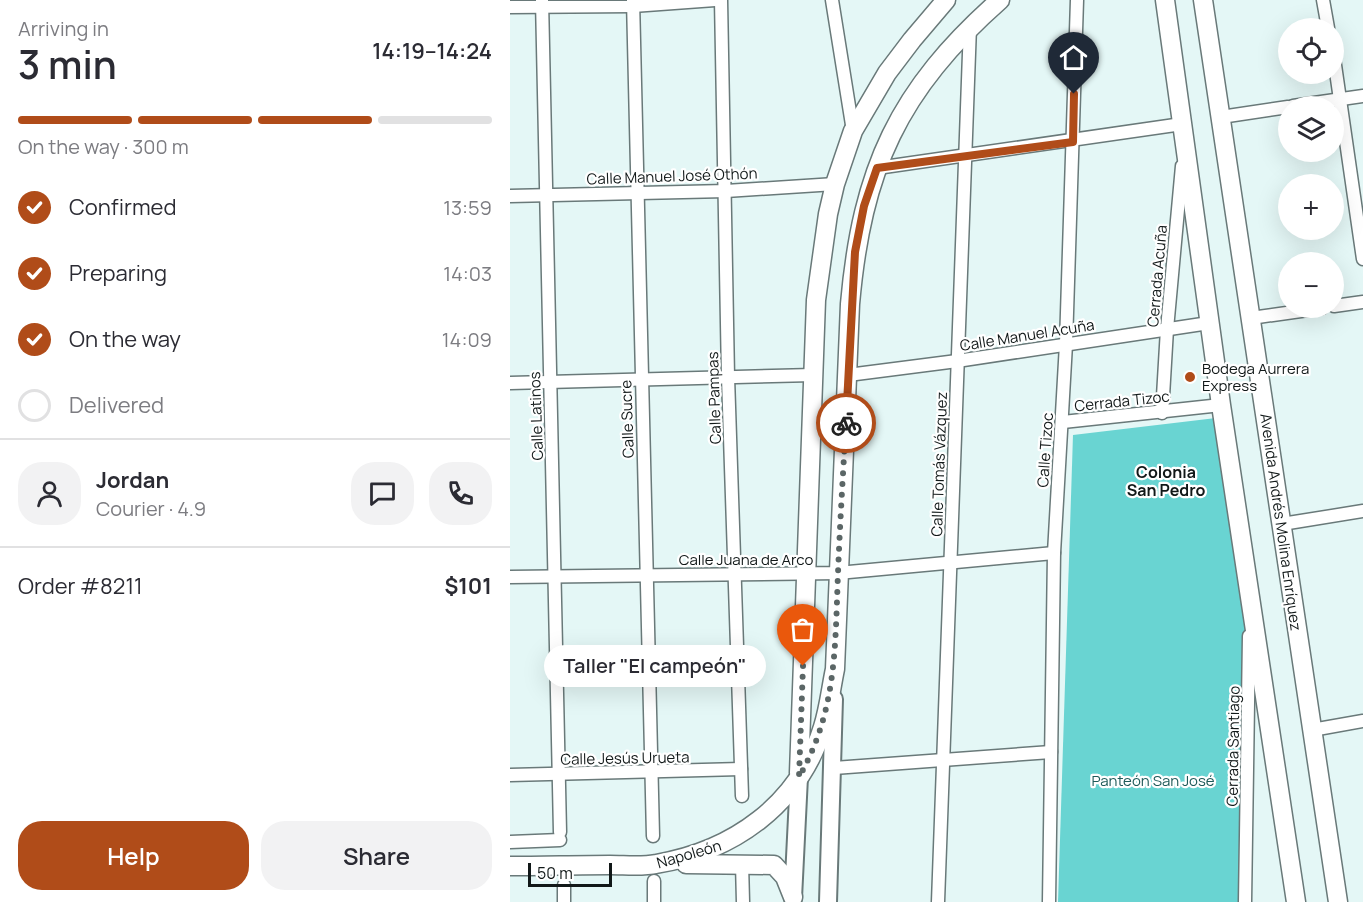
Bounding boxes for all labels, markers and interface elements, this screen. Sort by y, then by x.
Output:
text: Arriving in [18,15,109,42]
map controls [1278,18,1344,318]
button: locate [1278,18,1344,84]
pin [1048,32,1099,94]
text: 14:19–14:24 [372,36,492,66]
text: 3 min [18,37,117,91]
icon: home [1057,41,1090,74]
button: layers [1278,96,1344,162]
text: On the way · 300 m [18,133,189,160]
street label: Calle Manuel José Othón [586,163,758,189]
button: + [1278,174,1344,240]
icon: check [18,191,51,224]
text: Confirmed [69,192,177,222]
text: 13:59 [443,194,492,221]
street label: Cerrada Acuña [1142,224,1172,328]
button: − [1278,252,1344,318]
icon: check [18,257,51,290]
text: Preparing [69,258,167,288]
text: 14:03 [443,260,492,287]
street label: Calle Manuel Acuña [958,314,1096,356]
icon: check [18,323,51,356]
text: On the way [69,324,181,354]
text: 14:09 [442,326,492,353]
street label: Calle Pampas [702,351,726,445]
place label: Bodega Aurrera Express [1202,358,1309,396]
marker: Bodega Aurrera Express [1183,370,1197,384]
street label: Calle Latinos [524,371,548,461]
street label: Calle Sucre [615,379,639,459]
street label: Cerrada Tizoc [1073,386,1171,416]
text: Delivered [69,390,164,420]
street label: Calle Tomás Vázquez [926,391,952,537]
courier [816,393,876,453]
icon: bike [830,407,863,440]
street label: Calle Tizoc [1032,412,1058,488]
street label: Avenida Andrés Molina Enríquez [1255,412,1307,632]
district label: Colonia San Pedro [1127,461,1205,501]
button: person [18,462,81,525]
button: chat [351,462,414,525]
button: phone [429,462,492,525]
text: Jordan [96,465,169,495]
text: Courier · 4.9 [96,495,206,522]
street label: Calle Juana de Arco [679,549,813,570]
text: Order #8211 [18,571,143,601]
text: $101 [444,571,492,601]
pin [777,604,828,666]
icon: bag [786,613,819,646]
callout: Taller "El campeón" [545,645,767,687]
text: Taller "El campeón" [563,652,747,679]
street label: Cerrada Santiago [1221,685,1245,807]
street label: Calle Jesús Urueta [560,746,690,770]
park label: Panteón San José [1091,770,1215,791]
button: Help [18,821,249,890]
button: Share [261,821,492,890]
street label: Napoleón [654,835,724,873]
scale bar [528,860,612,888]
text: 50 m [537,862,573,884]

